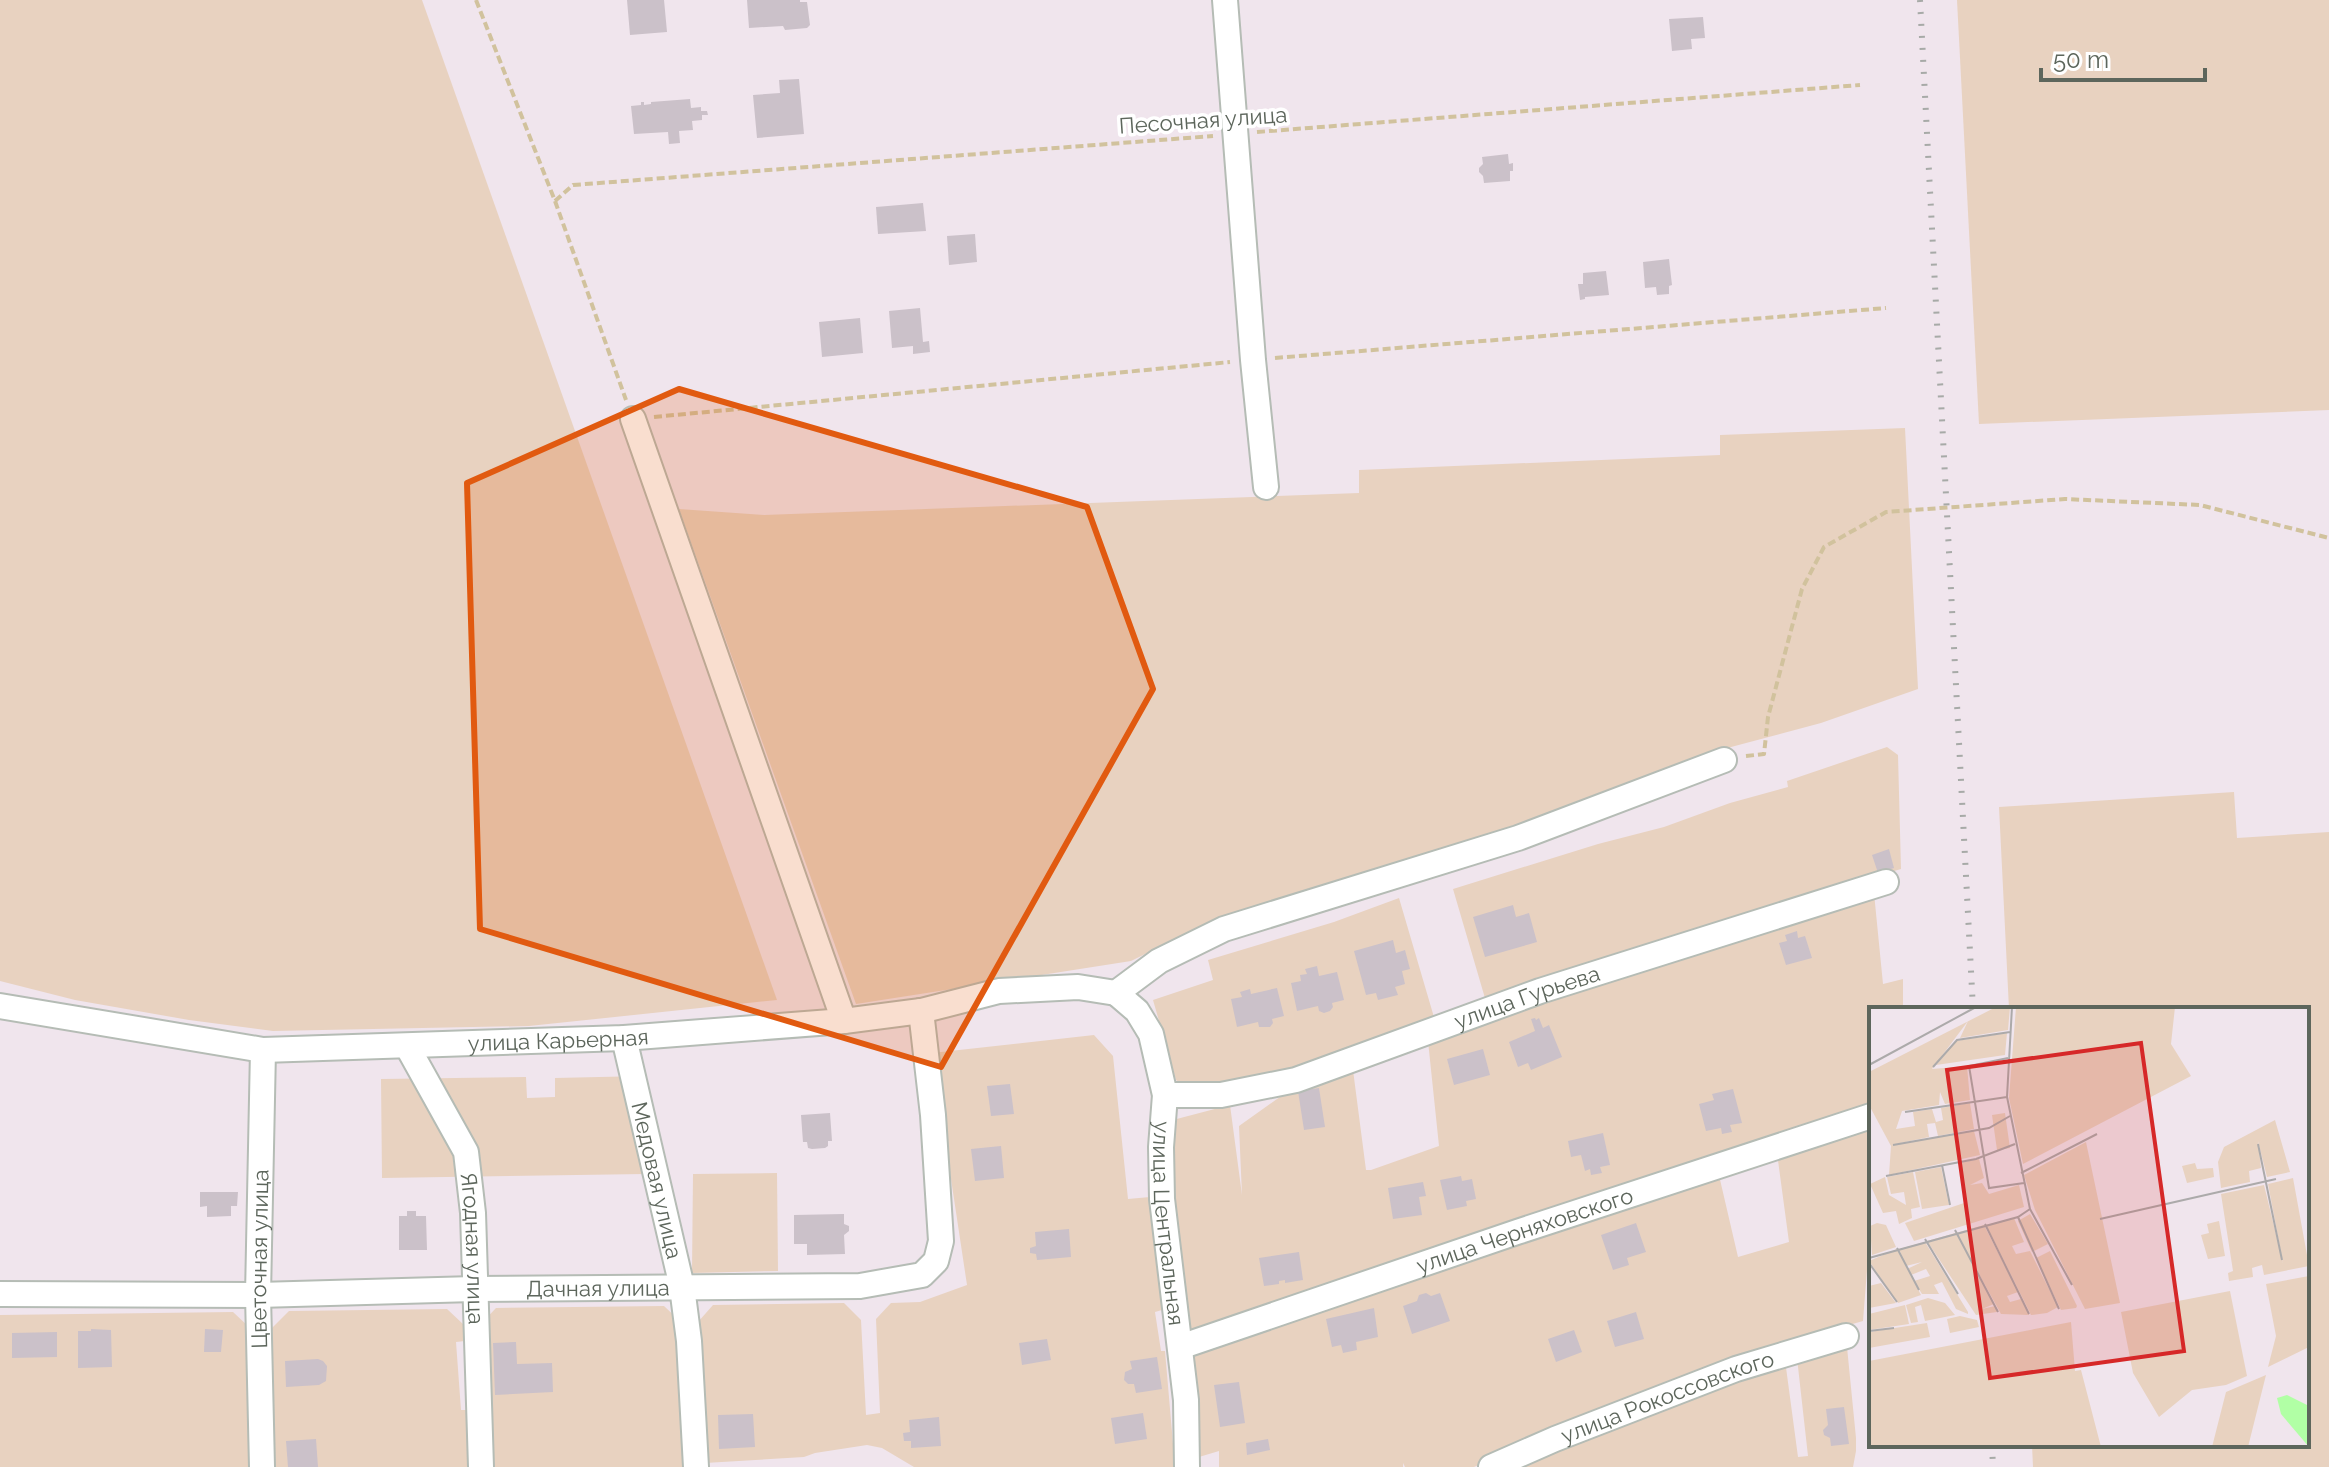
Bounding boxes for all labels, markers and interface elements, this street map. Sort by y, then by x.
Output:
scale bar [2041,32,2205,82]
text: 50 m [2053,45,2109,74]
street label: Песочная улица [1118,101,1288,139]
street label: улица Гурьева [1451,960,1603,1034]
inset map [1869,1007,2309,1447]
street label: улица Карьерная [467,1023,650,1056]
street label: Медовая улица [626,1099,688,1261]
street label: улица Центральная [1148,1120,1190,1327]
street label: Цветочная улица [245,1169,274,1349]
street label: Ягодная улица [455,1171,490,1325]
street label: улица Черняховского [1413,1182,1636,1278]
street label: Дачная улица [526,1274,670,1302]
street label: улица Рокоссовского [1557,1345,1777,1448]

